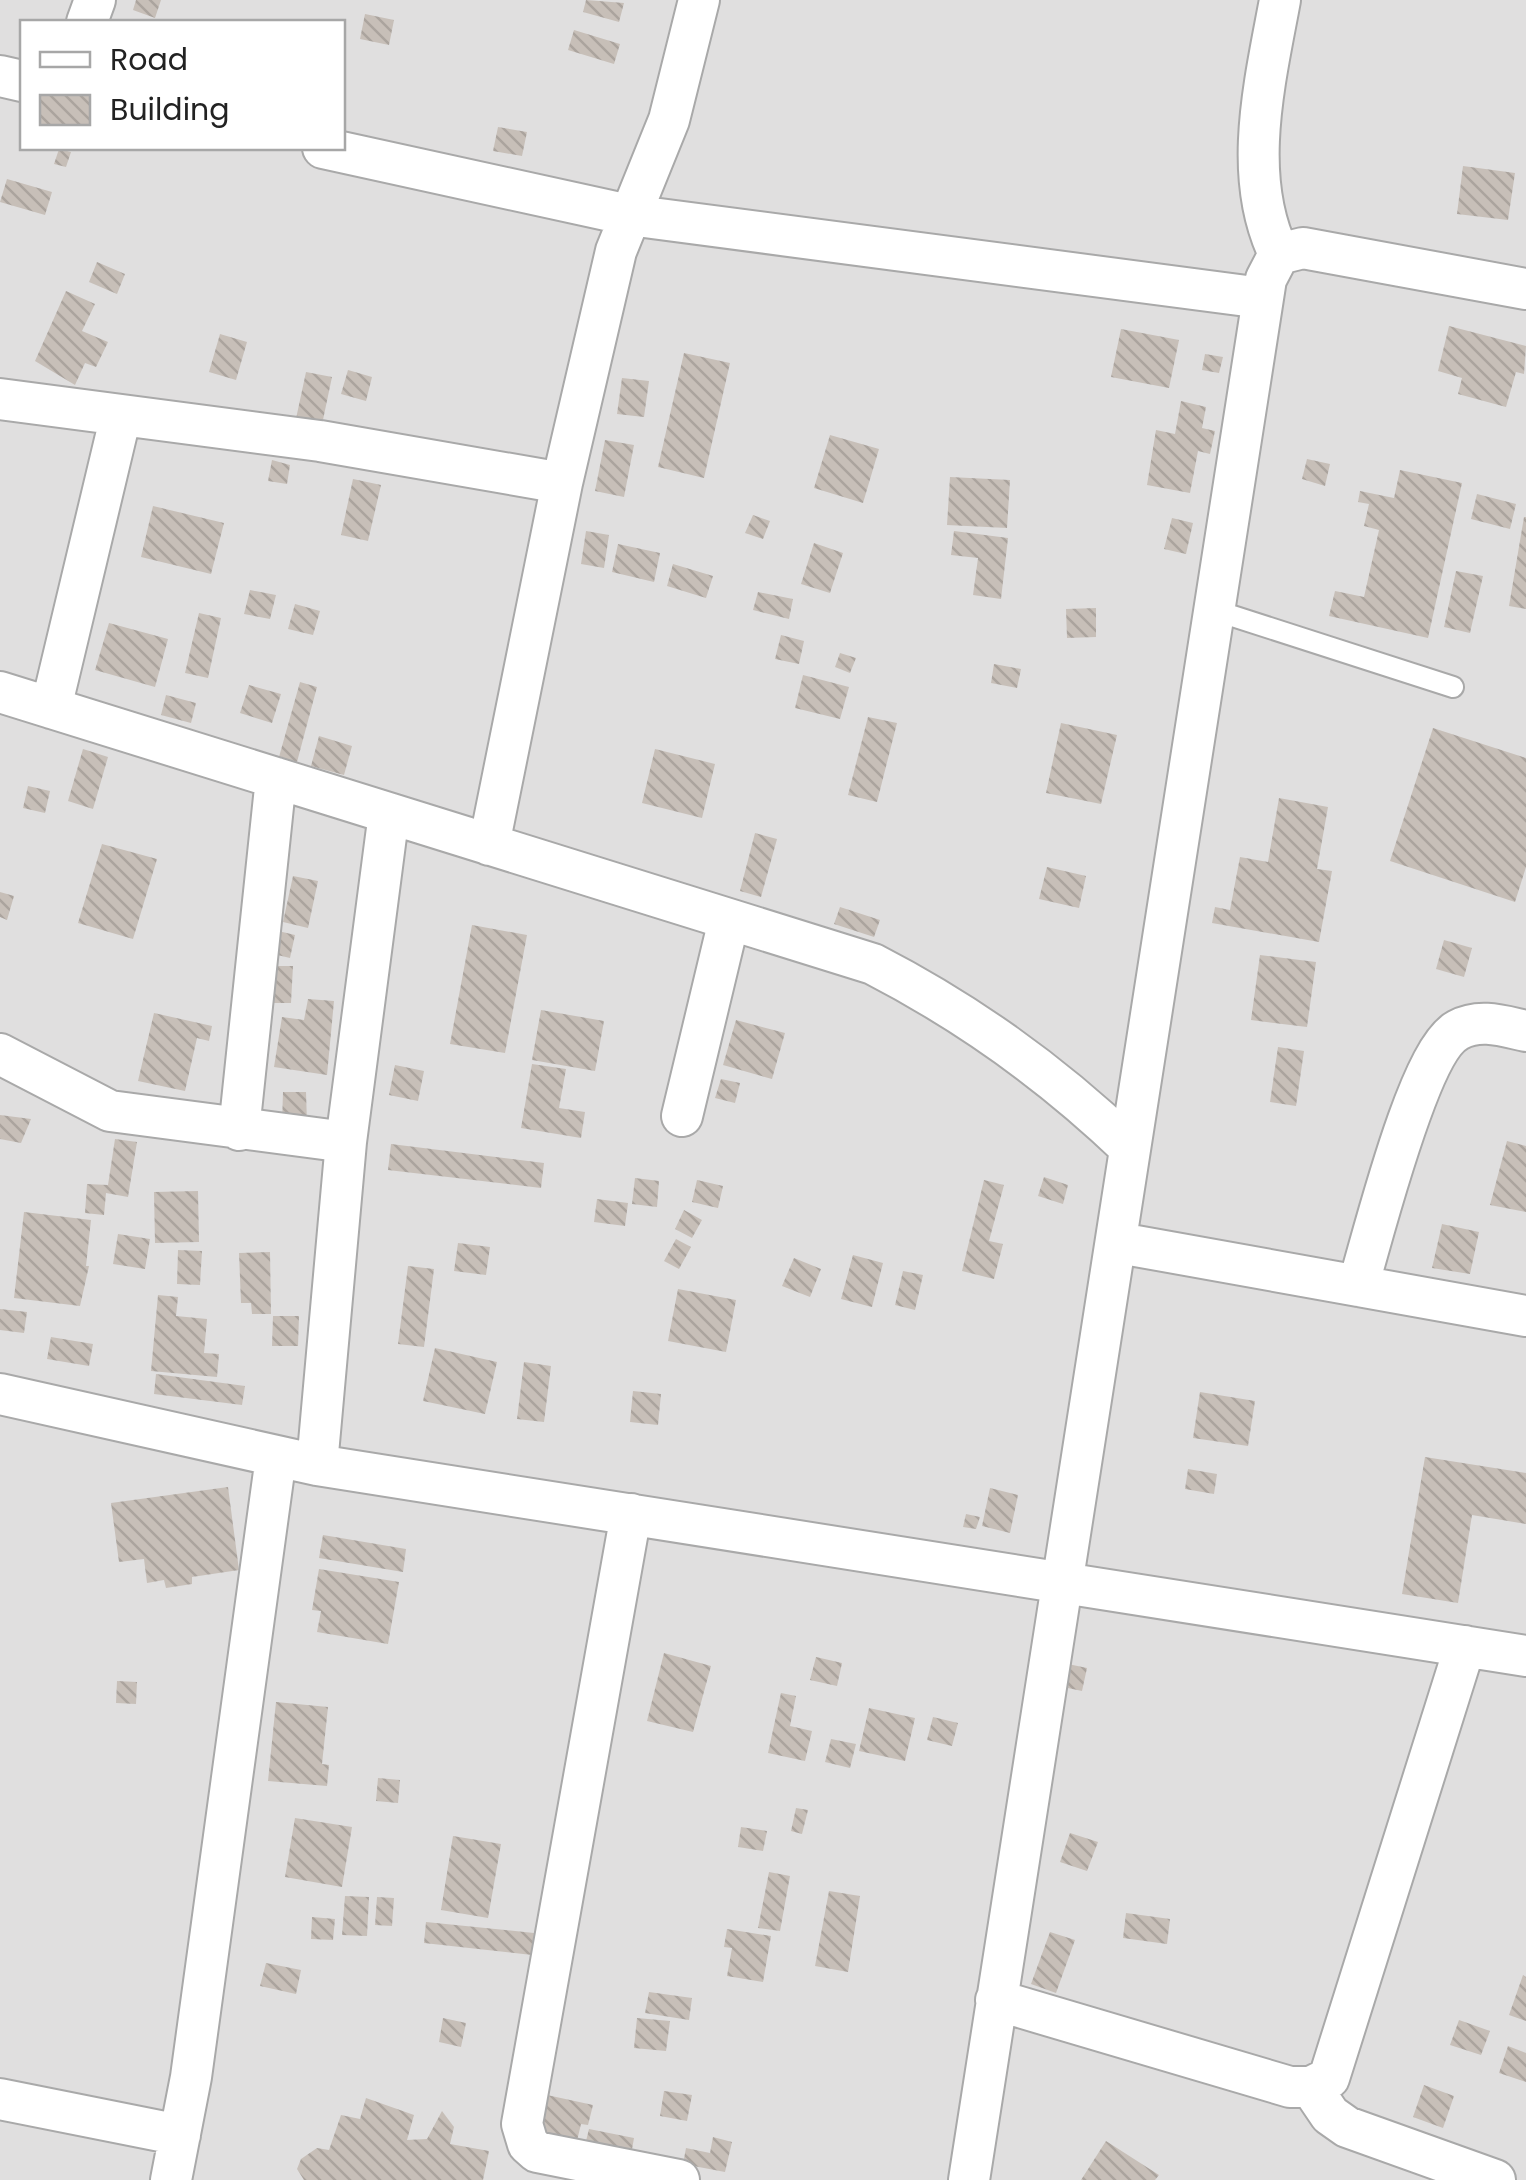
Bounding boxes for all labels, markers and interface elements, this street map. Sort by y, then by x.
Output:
legend [20,20,345,150]
text: Road [110,38,188,81]
text: Building [110,88,230,131]

